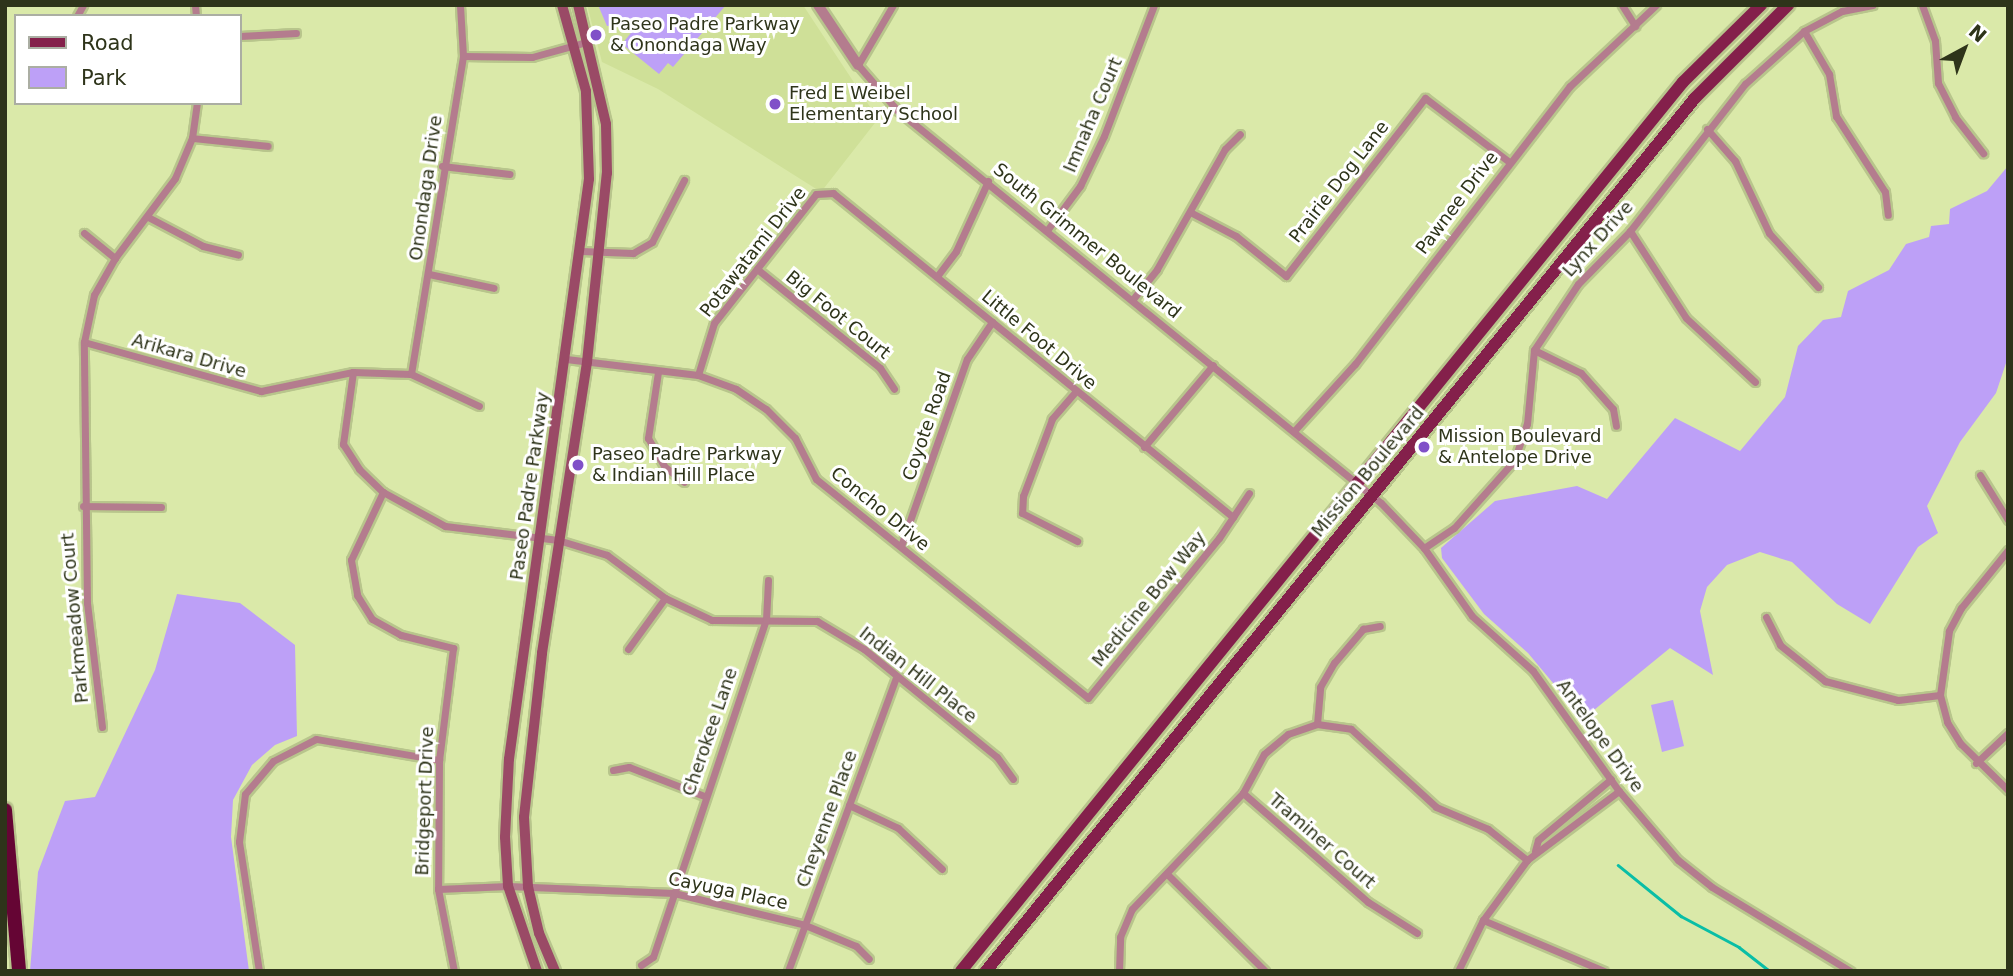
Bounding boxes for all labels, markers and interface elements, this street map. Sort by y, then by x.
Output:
legend [14,14,242,105]
place label: Paseo Padre Parkway & Onondaga Way [610,14,800,56]
north arrow [1929,14,1999,84]
text: N [1965,20,1991,47]
marker: Paseo Padre Parkway & Onondaga Way [588,27,604,43]
text: Road [81,31,134,55]
street label: Imnaha Court [1059,54,1127,176]
text: Park [81,66,126,90]
place label: Fred E Weibel Elementary School [789,83,958,126]
marker: Fred E Weibel Elementary School [767,96,783,112]
street label: Onondaga Drive [405,114,447,262]
street label: Prairie Dog Lane [1285,117,1393,247]
street label: Pawnee Drive [1411,147,1503,259]
street label: South Grimmer Boulevard [989,159,1185,323]
street label: Potawatami Drive [695,183,811,321]
street label: Lynx Drive [1558,197,1638,281]
street label: Big Foot Court [781,266,895,364]
street label: Little Foot Drive [977,286,1101,394]
street label: Arikara Drive [129,329,249,383]
street label: Coyote Road [898,368,956,484]
street label: Paseo Padre Parkway [506,390,554,582]
street label: Mission Boulevard [1307,402,1429,542]
place label: Mission Boulevard & Antelope Drive [1438,426,1601,468]
marker: Mission Boulevard & Antelope Drive [1416,439,1432,455]
place label: Paseo Padre Parkway & Indian Hill Place [592,444,782,486]
marker: Paseo Padre Parkway & Indian Hill Place [570,457,586,473]
street label: Concho Drive [826,463,934,555]
street label: Medicine Bow Way [1088,527,1210,671]
street label: Parkmeadow Court [57,532,93,704]
street label: Indian Hill Place [855,622,981,728]
street label: Cherokee Lane [678,665,742,799]
street label: Antelope Drive [1552,675,1648,797]
street label: Bridgeport Drive [412,726,438,876]
street label: Cheyenne Place [792,748,862,890]
street label: Traminer Court [1264,789,1380,893]
street label: Cayuga Place [666,868,790,914]

